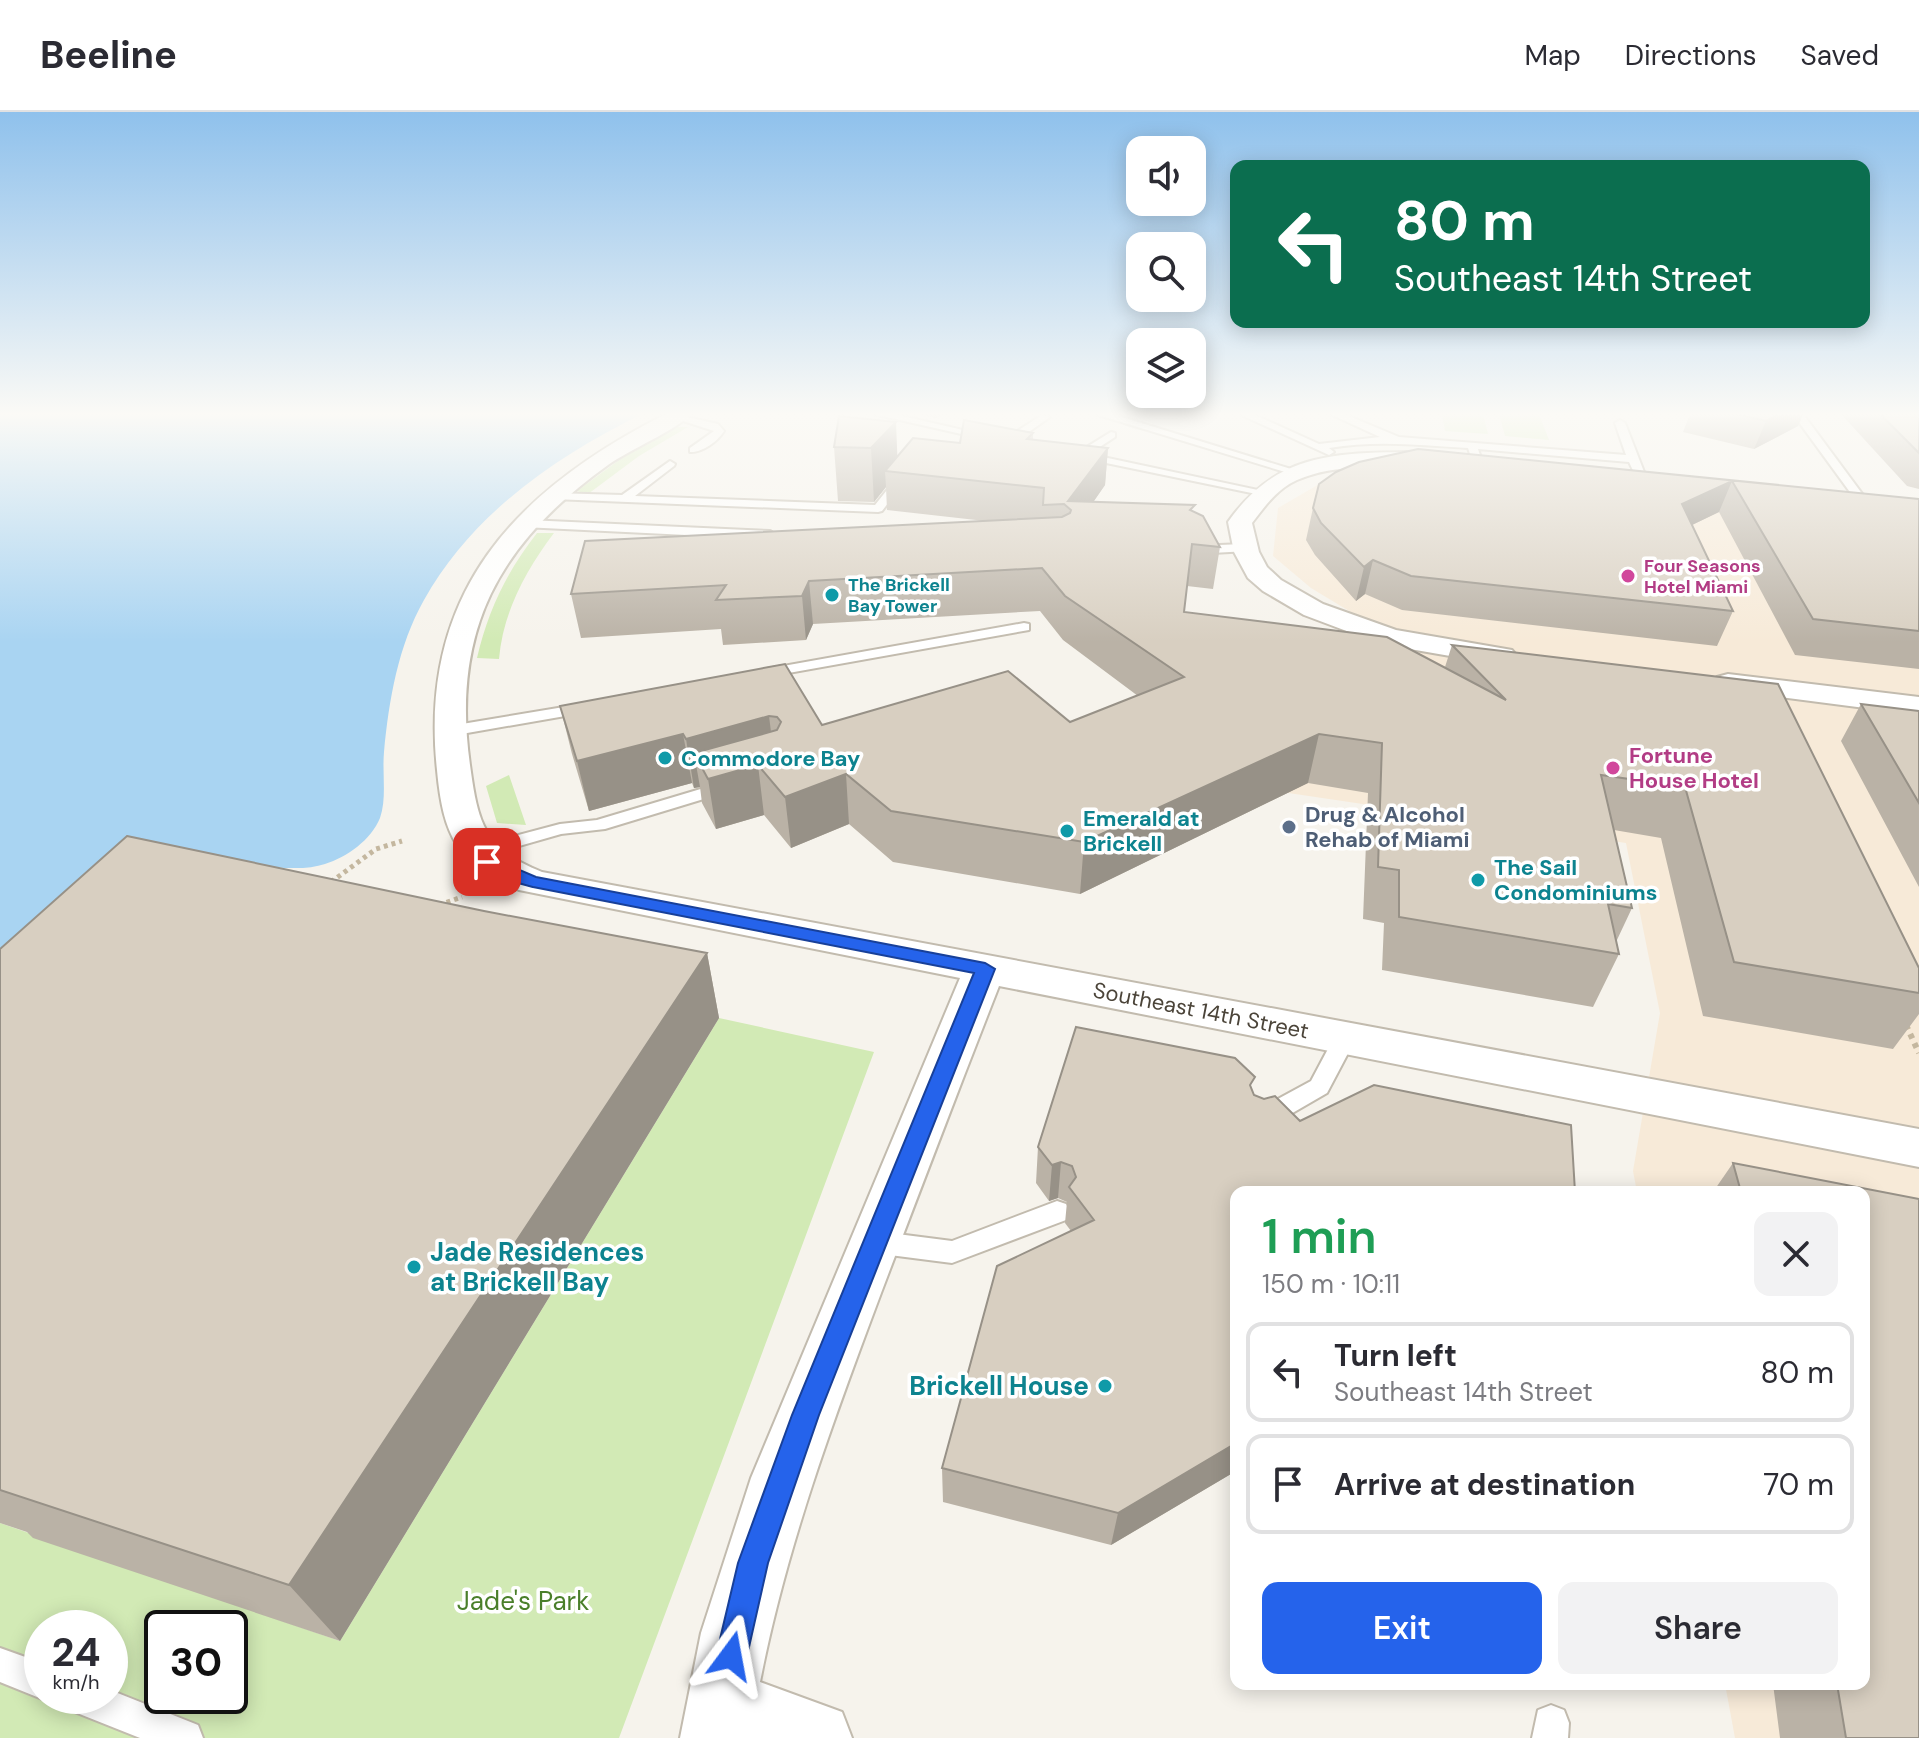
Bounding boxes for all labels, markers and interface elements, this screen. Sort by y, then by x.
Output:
text: Beeline [40,30,177,80]
text: Map [1524,37,1581,74]
text: Directions [1625,37,1757,74]
text: Saved [1801,37,1879,74]
map controls [1126,136,1206,408]
button: sound [1126,136,1206,216]
text: 80 m [1394,184,1535,257]
icon: left [1262,192,1366,296]
button: search [1126,232,1206,312]
text: Southeast 14th Street [1394,255,1752,302]
button: layers [1126,328,1206,408]
place label: Four Seasons Hotel Miami [1644,554,1761,599]
marker: Four Seasons Hotel Miami [1619,567,1637,585]
place label: The Brickell Bay Tower [848,573,950,618]
marker: The Brickell Bay Tower [823,586,841,604]
place label: Fortune House Hotel [1629,741,1759,795]
place label: Commodore Bay [681,744,860,773]
marker: Commodore Bay [656,749,674,767]
marker: Fortune House Hotel [1604,759,1622,777]
place label: Drug & Alcohol Rehab of Miami [1305,800,1469,854]
place label: Emerald at Brickell [1083,804,1199,858]
marker: Drug & Alcohol Rehab of Miami [1280,818,1298,836]
marker: Emerald at Brickell [1058,822,1076,840]
pin [453,828,521,896]
icon: arrive [465,840,509,884]
place label: The Sail Condominiums [1494,853,1657,907]
marker: The Sail Condominiums [1469,871,1487,889]
street label: Southeast 14th Street [1091,975,1311,1046]
text: 1 min [1262,1205,1377,1268]
button: close [1754,1212,1838,1296]
place label: Jade Residences at Brickell Bay [430,1235,644,1299]
marker: Jade Residences at Brickell Bay [405,1258,423,1276]
text: 150 m · 10:11 [1262,1267,1400,1301]
text: Turn left [1334,1336,1457,1375]
icon: left [1266,1350,1310,1394]
text: 80 m [1761,1353,1834,1392]
place label: Brickell House [909,1369,1089,1403]
text: Southeast 14th Street [1334,1375,1593,1409]
marker: Brickell House [1096,1377,1114,1395]
icon: arrive [1266,1462,1310,1506]
text: Arrive at destination [1334,1465,1635,1504]
text: 70 m [1763,1465,1834,1504]
button: Exit [1262,1582,1542,1674]
button: Share [1558,1582,1838,1674]
park label: Jade's Park [457,1584,589,1618]
speed limit sign: 30 [144,1610,248,1714]
position arrow [689,1614,773,1698]
text: 24 [52,1626,100,1678]
text: km/h [52,1669,100,1695]

